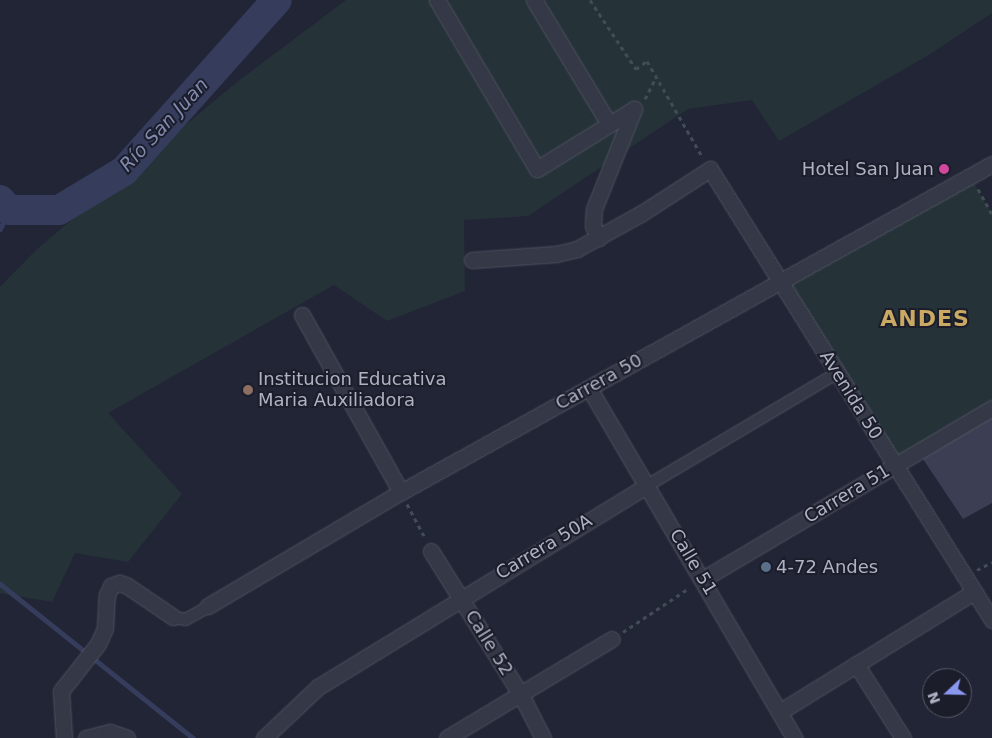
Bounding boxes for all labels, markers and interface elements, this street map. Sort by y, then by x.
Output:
water label: Río San Juan [115,74,213,176]
place label: Hotel San Juan [802,158,934,180]
marker: Hotel San Juan [938,163,950,175]
district label: ANDES [880,306,970,332]
street label: Avenida 50 [815,347,887,443]
street label: Carrera 50 [552,349,646,415]
place label: Institucion Educativa Maria Auxiliadora [258,369,447,412]
marker: Institucion Educativa Maria Auxiliadora [242,384,254,396]
street label: Carrera 51 [800,460,894,528]
street label: Carrera 50A [492,510,596,584]
street label: Calle 51 [665,525,721,599]
place label: 4-72 Andes [776,556,878,578]
marker: 4-72 Andes [760,561,772,573]
street label: Calle 52 [460,606,518,680]
north arrow [922,668,972,718]
text: N [924,690,943,706]

